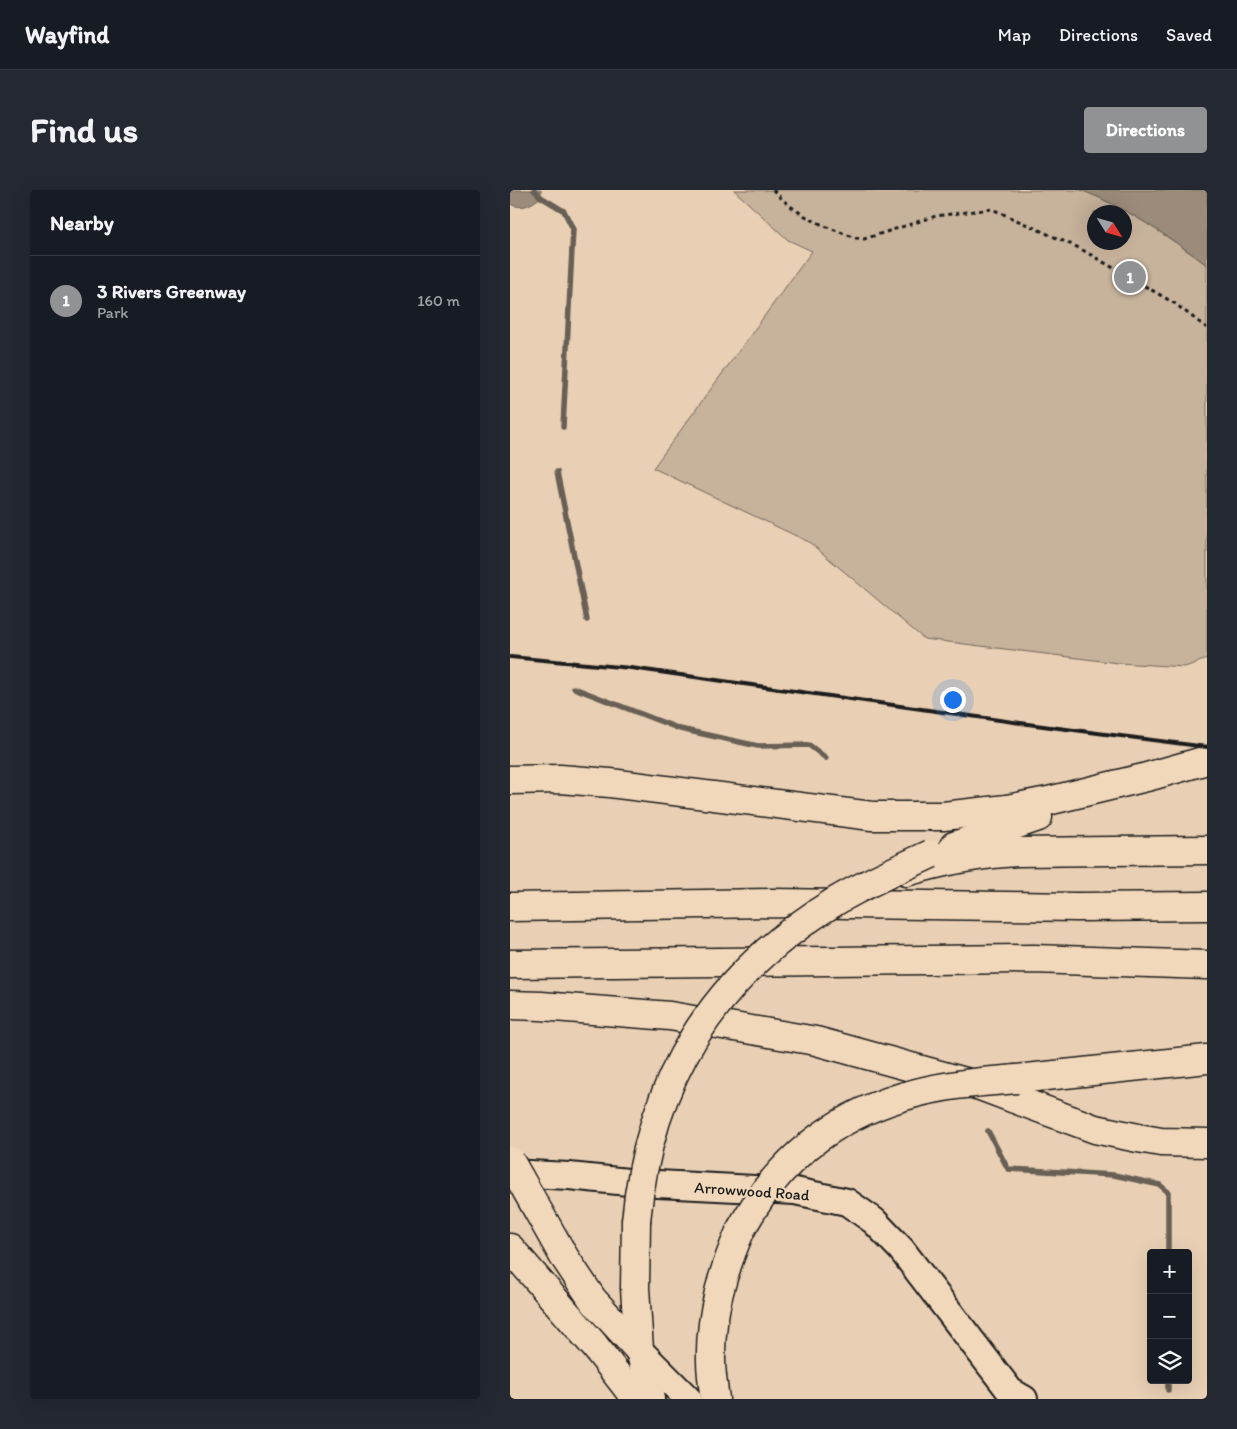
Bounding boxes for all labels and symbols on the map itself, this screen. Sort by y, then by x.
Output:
north arrow [1087,205,1132,250]
pin: 1 [1114,258,1146,296]
your location [940,687,966,713]
street label: Arrowwood Road [694,1177,810,1205]

